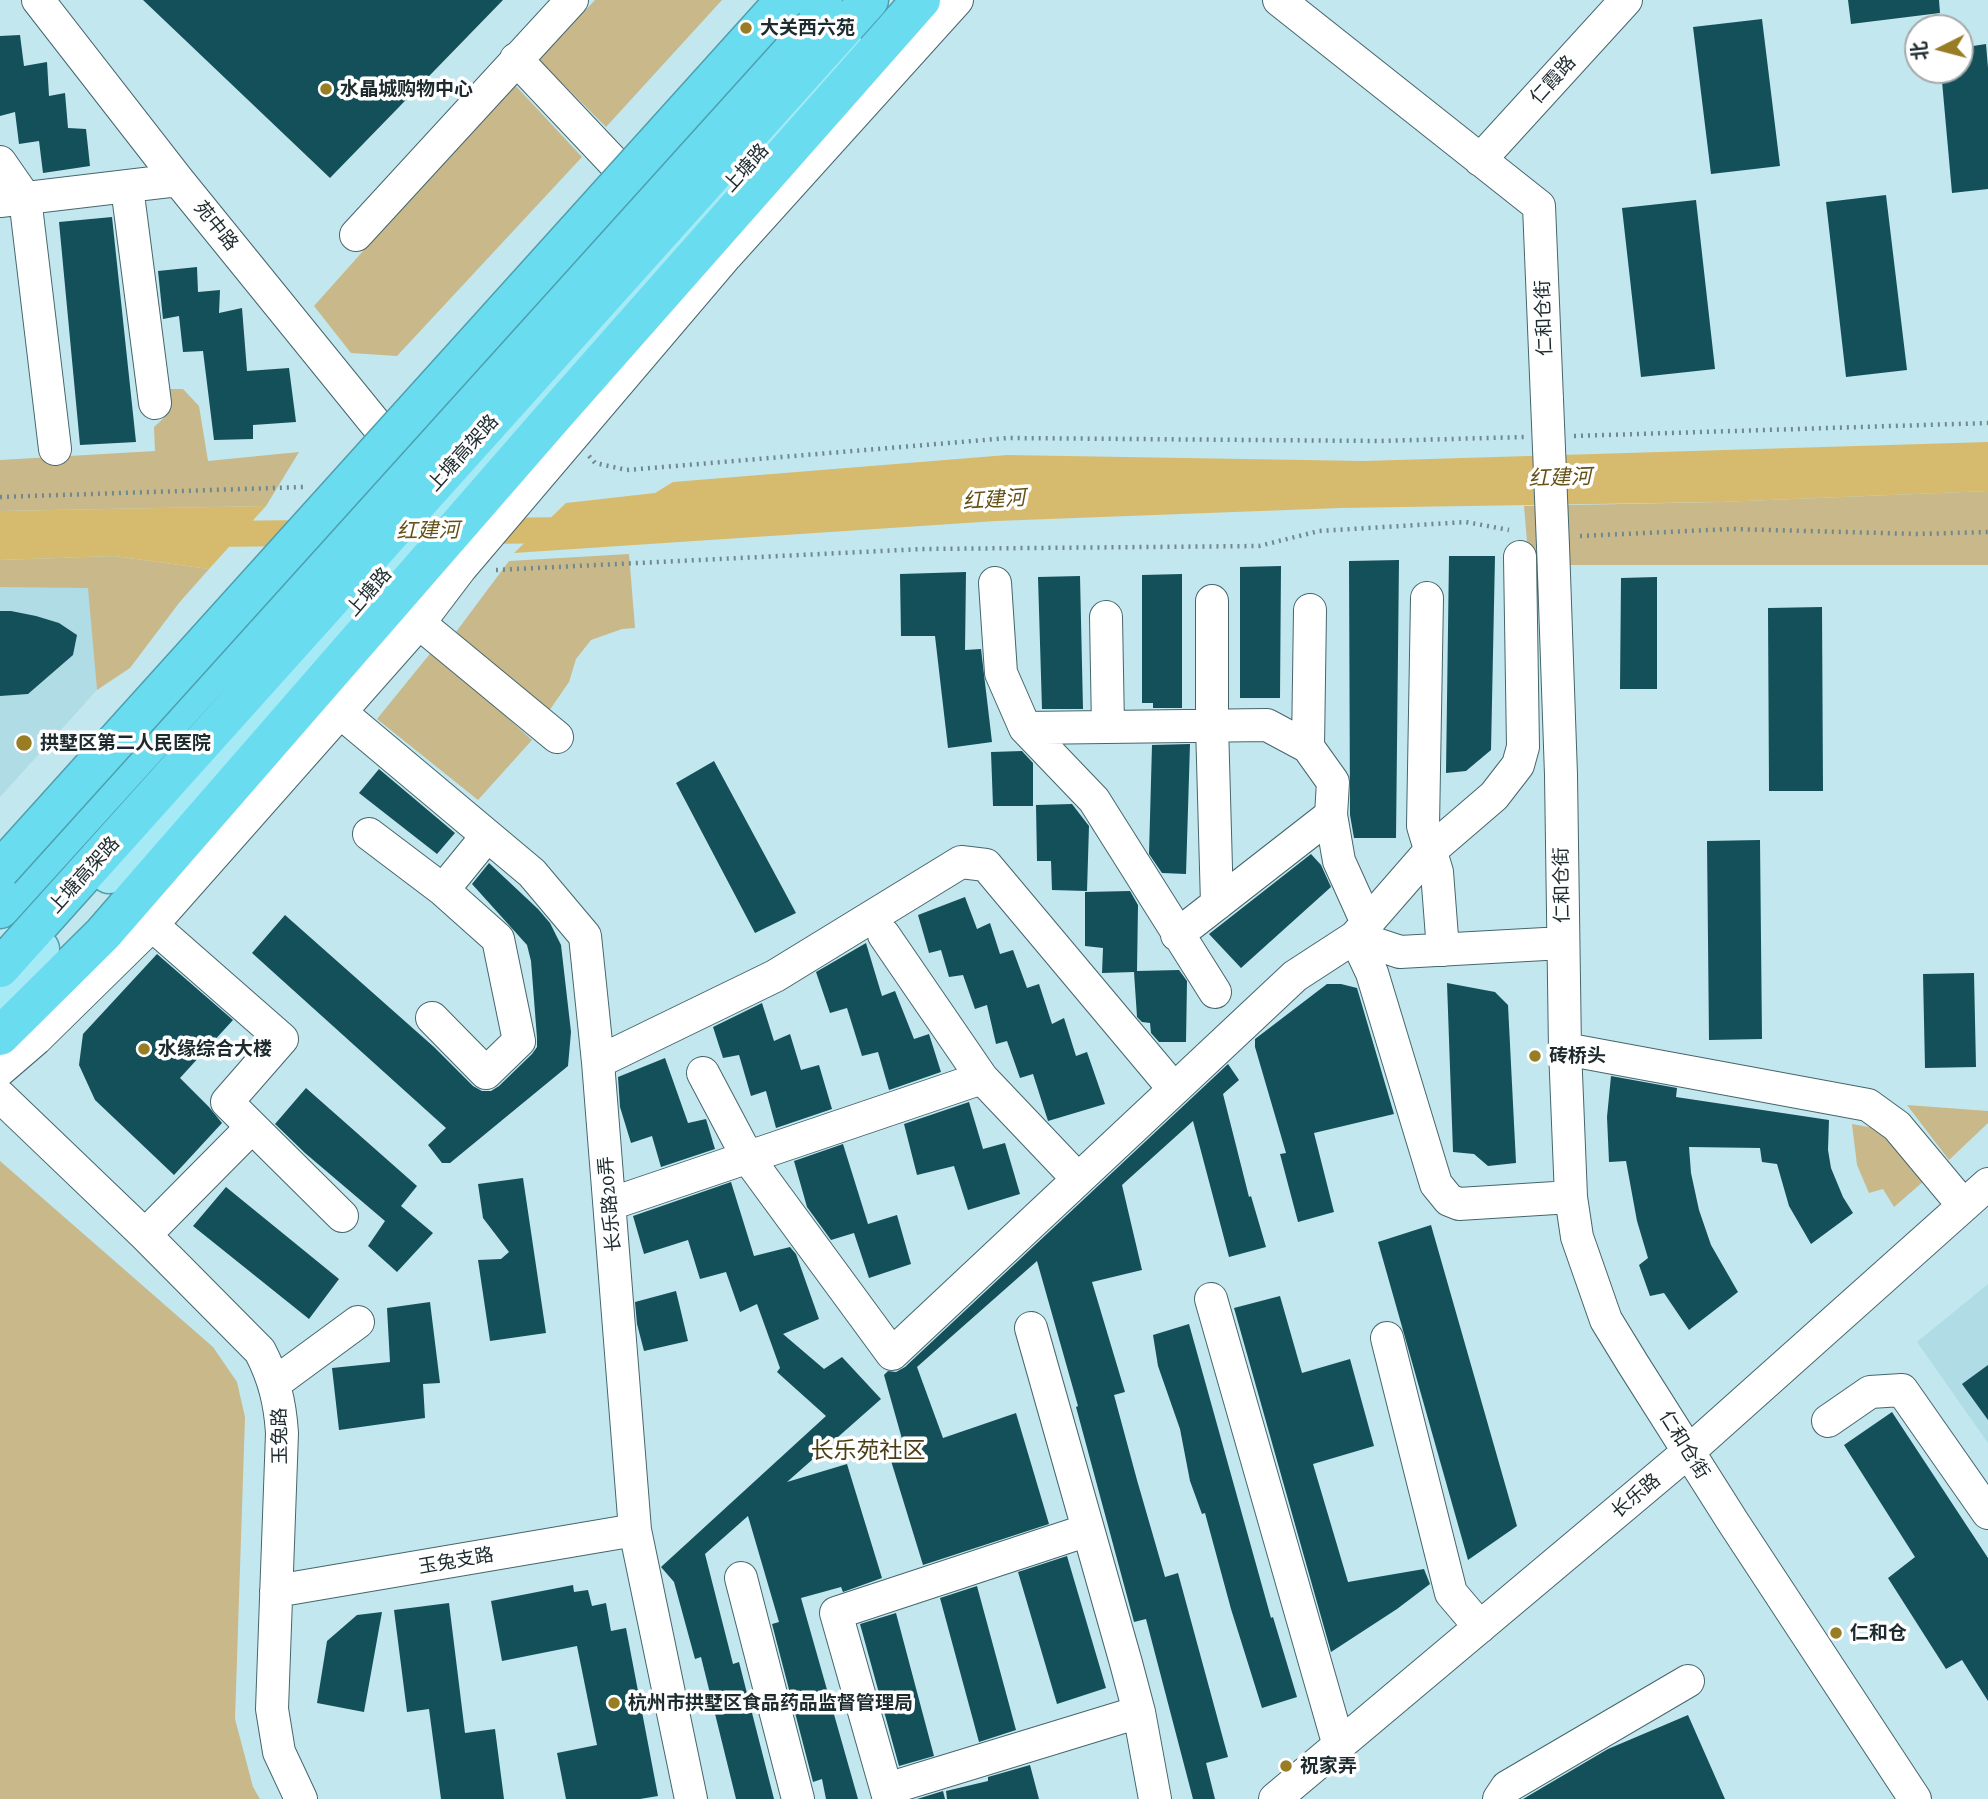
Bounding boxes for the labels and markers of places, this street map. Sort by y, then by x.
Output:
place label: 大关西六苑 [760,17,855,39]
marker: 大关西六苑 [738,20,754,36]
place label: 水晶城购物中心 [340,78,473,100]
marker: 水晶城购物中心 [318,81,334,97]
place label: 拱墅区第二人民医院 [40,732,211,754]
marker: 拱墅区第二人民医院 [14,733,34,753]
place label: 水缘综合大楼 [158,1038,272,1060]
marker: 水缘综合大楼 [136,1041,152,1057]
place label: 砖桥头 [1549,1045,1606,1067]
marker: 砖桥头 [1527,1048,1543,1064]
place label: 仁和仓 [1850,1622,1907,1644]
marker: 仁和仓 [1828,1625,1844,1641]
place label: 杭州市拱墅区食品药品监督管理局 [628,1692,913,1714]
marker: 杭州市拱墅区食品药品监督管理局 [606,1695,622,1711]
place label: 祝家弄 [1300,1755,1357,1777]
marker: 祝家弄 [1278,1758,1294,1774]

